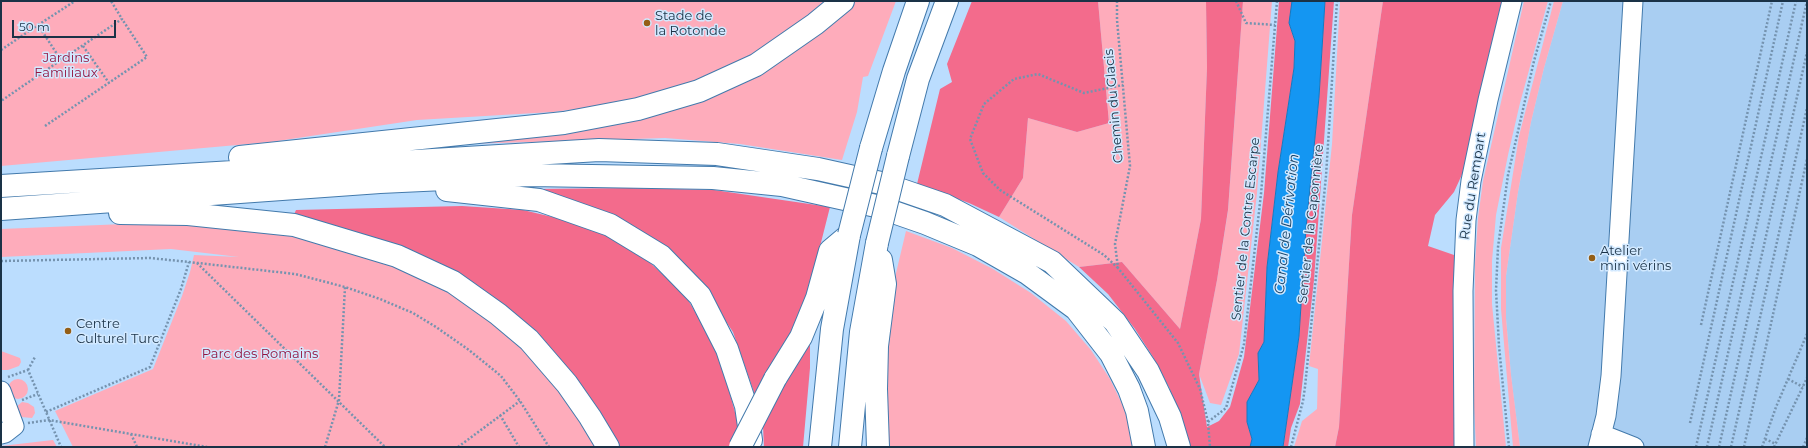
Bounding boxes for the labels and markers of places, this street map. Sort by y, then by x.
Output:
place label: Stade de la Rotonde [655,8,726,39]
marker: Stade de la Rotonde [642,18,652,28]
place label: Atelier mini vérins [1600,243,1671,274]
marker: Atelier mini vérins [1587,253,1597,263]
place label: Centre Culturel Turc [76,316,159,347]
marker: Centre Culturel Turc [63,326,73,336]

